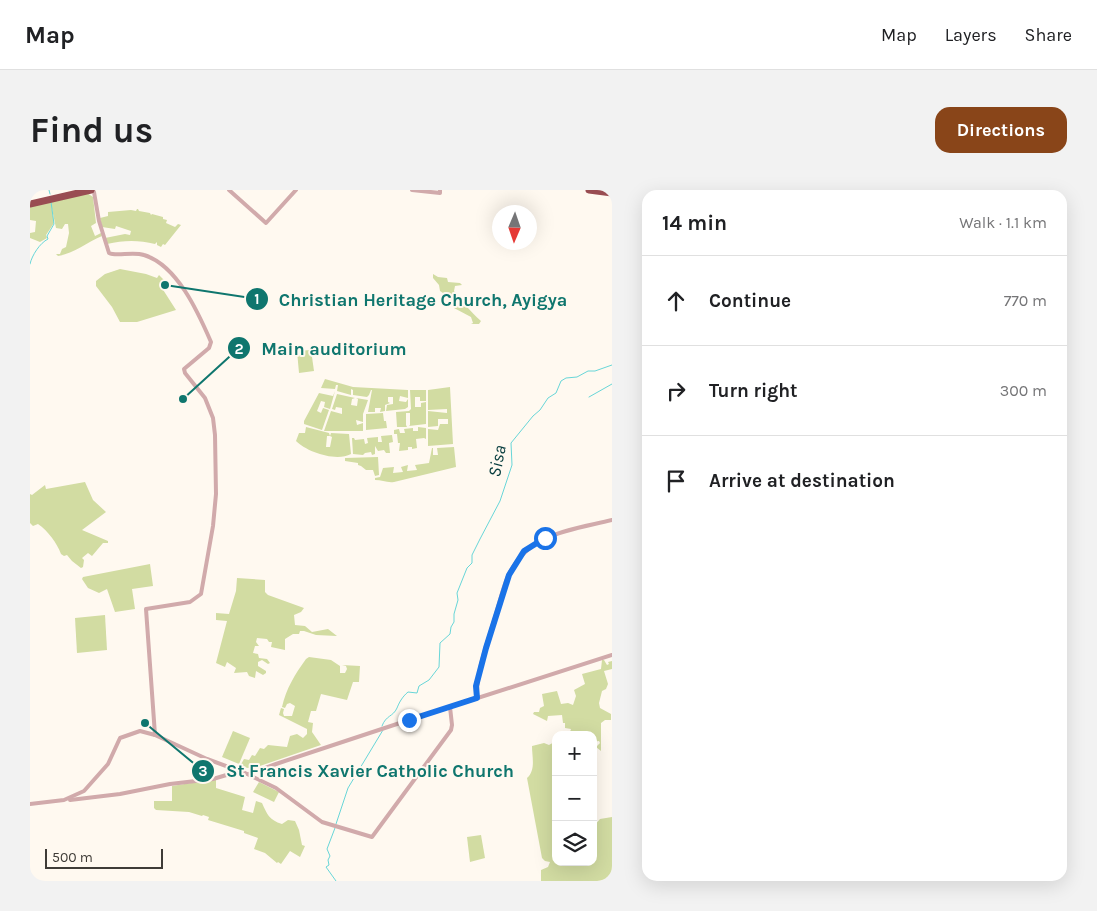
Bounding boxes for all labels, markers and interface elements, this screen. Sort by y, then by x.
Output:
text: Map [25,21,75,49]
text: Map [881,24,917,46]
text: Layers [945,24,997,46]
text: Share [1025,24,1072,46]
button: Directions [935,107,1067,153]
text: Find us [30,110,153,151]
north arrow [492,205,537,250]
text: 14 min [662,211,727,235]
text: Walk · 1.1 km [959,213,1047,232]
callout: Christian Heritage Church, Ayigya [244,283,578,316]
icon: ahead [662,287,690,315]
text: Christian Heritage Church, Ayigya [279,289,567,311]
text: 1 [254,290,260,308]
text: Continue [709,290,791,312]
text: 770 m [1004,291,1047,310]
callout: Main auditorium [227,332,417,365]
text: Main auditorium [261,338,407,360]
text: 2 [234,340,244,358]
icon: right [662,377,690,405]
text: Turn right [709,380,798,402]
text: 300 m [1000,381,1047,400]
water label: Sisa [483,443,511,479]
icon: arrive [662,467,690,495]
text: Arrive at destination [709,470,895,492]
route start [534,527,557,550]
route end [398,709,421,732]
map controls [552,731,597,866]
button: + [552,731,597,776]
callout: St Francis Xavier Catholic Church [191,754,524,787]
text: St Francis Xavier Catholic Church [226,760,514,782]
text: 3 [198,762,208,780]
button: − [552,776,597,821]
button: layers [552,821,597,866]
scale bar [45,846,162,869]
text: 500 m [52,849,93,866]

